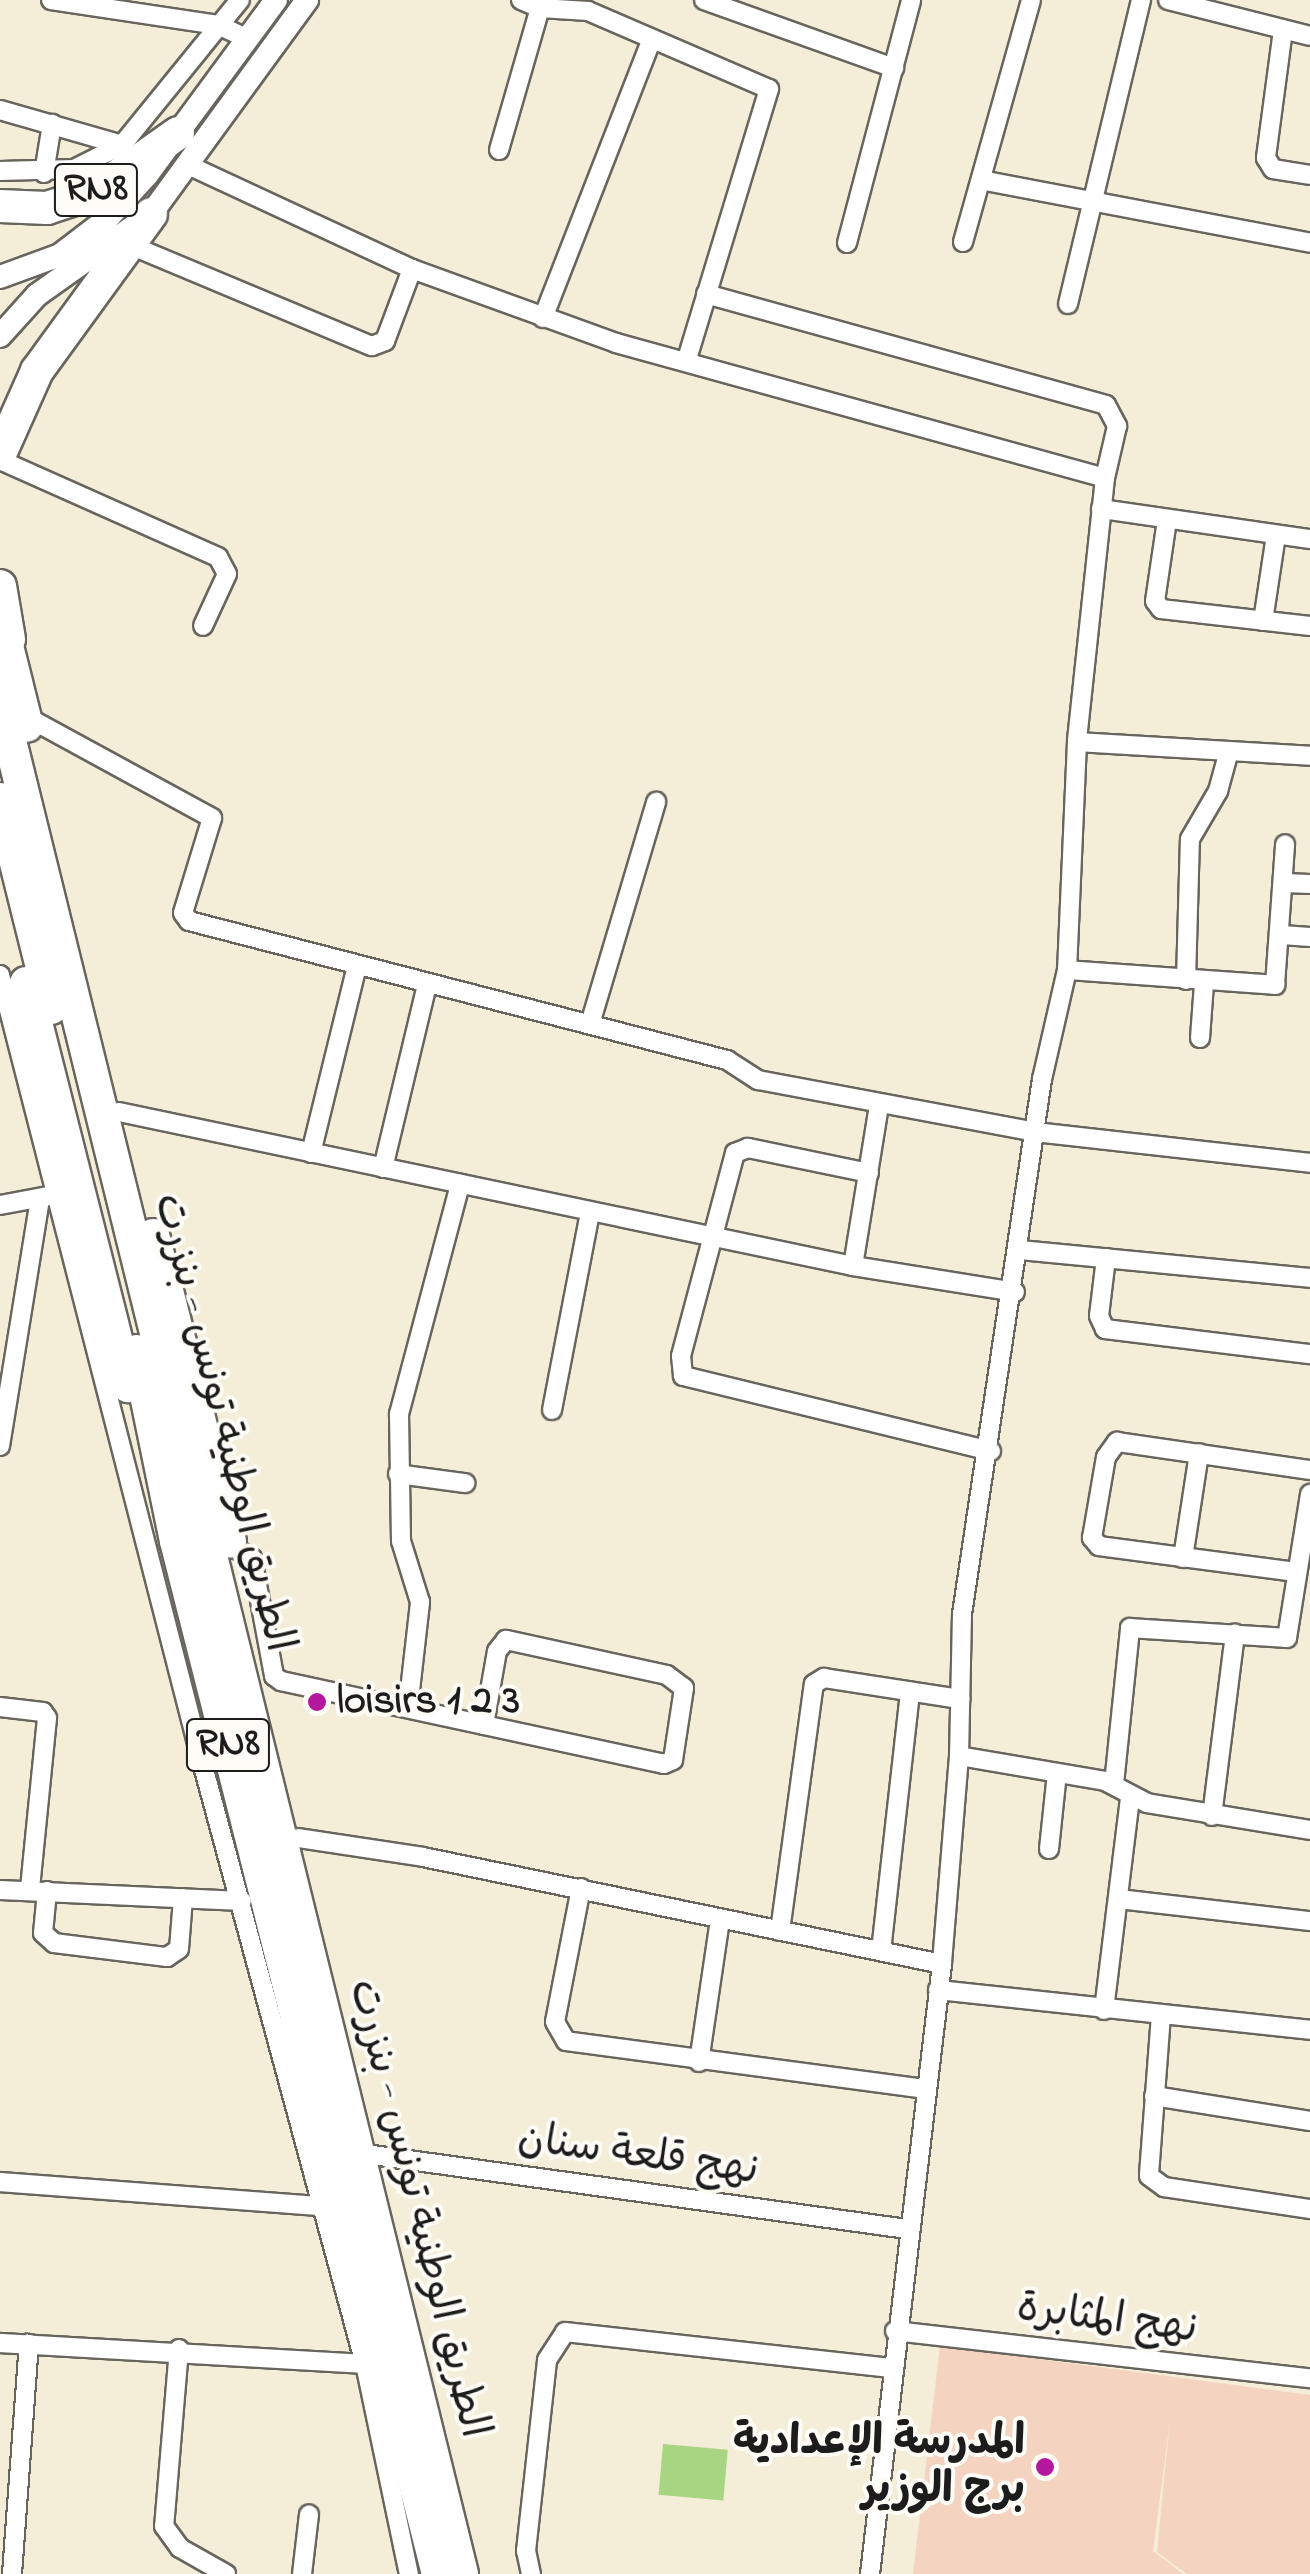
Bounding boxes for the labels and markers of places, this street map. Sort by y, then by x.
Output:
place label: loisirs 1 2 3 [337,1677,520,1727]
marker: loisirs 1 2 3 [306,1691,328,1713]
place label: المدرسة الإعدادية برج الوزير [733,2418,1025,2516]
marker: المدرسة الإعدادية برج الوزير [1034,2456,1056,2478]

